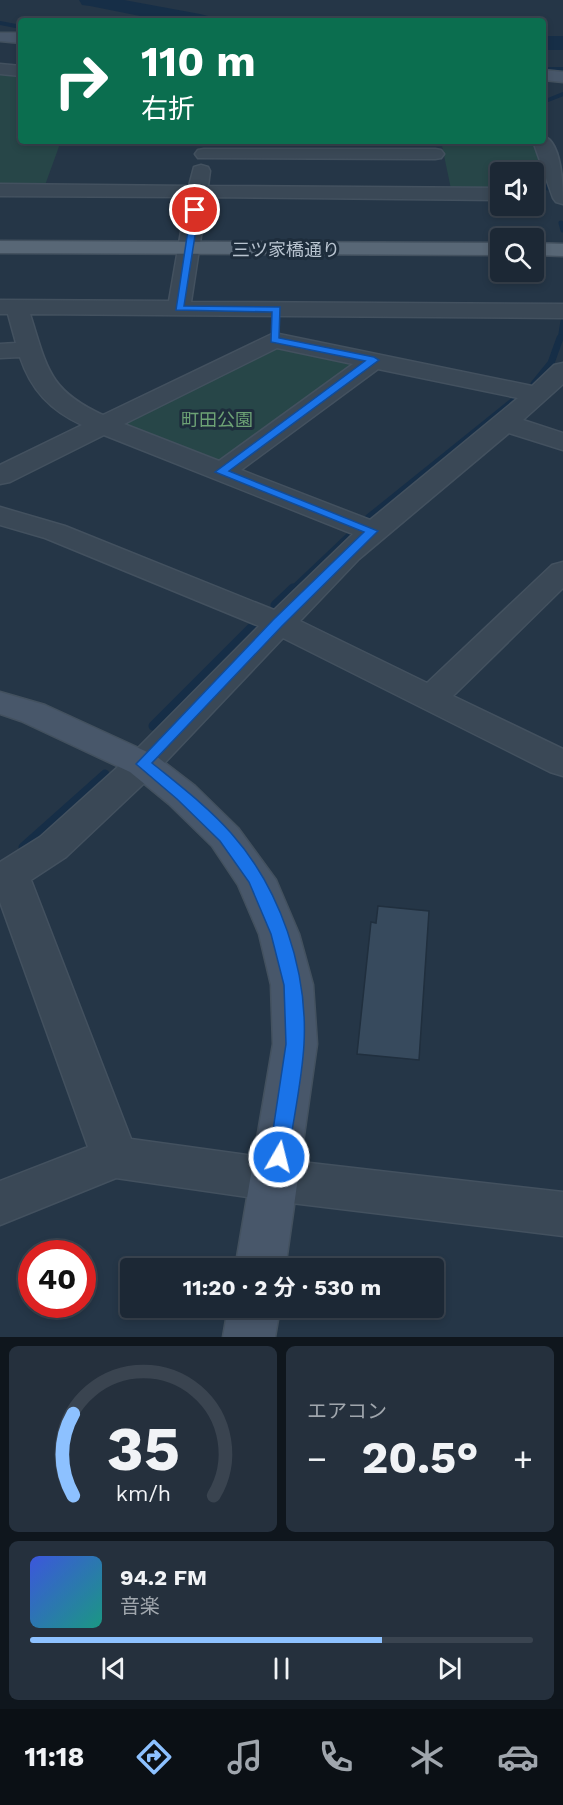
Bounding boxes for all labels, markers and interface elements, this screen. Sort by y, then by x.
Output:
text: 110 m [141,37,256,86]
icon: right [42,42,120,120]
text: 右折 [141,93,195,125]
map controls [490,162,544,282]
button: sound [490,162,544,216]
pin [169,184,220,235]
icon: arrive [178,193,211,226]
button: search [490,228,544,282]
street label: 三ツ家橋通り [232,239,340,260]
park label: 町田公園 [181,409,253,430]
position arrow [247,1125,311,1189]
speed limit sign: 40 [18,1240,96,1318]
text: 11:20 · 2 分 · 530 m [183,1275,381,1300]
text: エアコン [307,1399,387,1423]
text: 35 [106,1412,180,1485]
text: 20.5° [362,1431,478,1484]
text: − [307,1439,327,1478]
text: + [513,1439,533,1478]
text: km/h [115,1481,171,1506]
text: 94.2 FM [120,1565,207,1590]
text: 音楽 [120,1594,160,1618]
icon: previous [97,1652,130,1685]
icon: pause [265,1652,298,1685]
icon: next [433,1652,466,1685]
icon: directions [133,1736,175,1778]
icon: music [224,1736,266,1778]
icon: phone [315,1736,357,1778]
icon: climate [406,1736,448,1778]
icon: car [497,1736,539,1778]
text: 11:18 [24,1741,84,1773]

